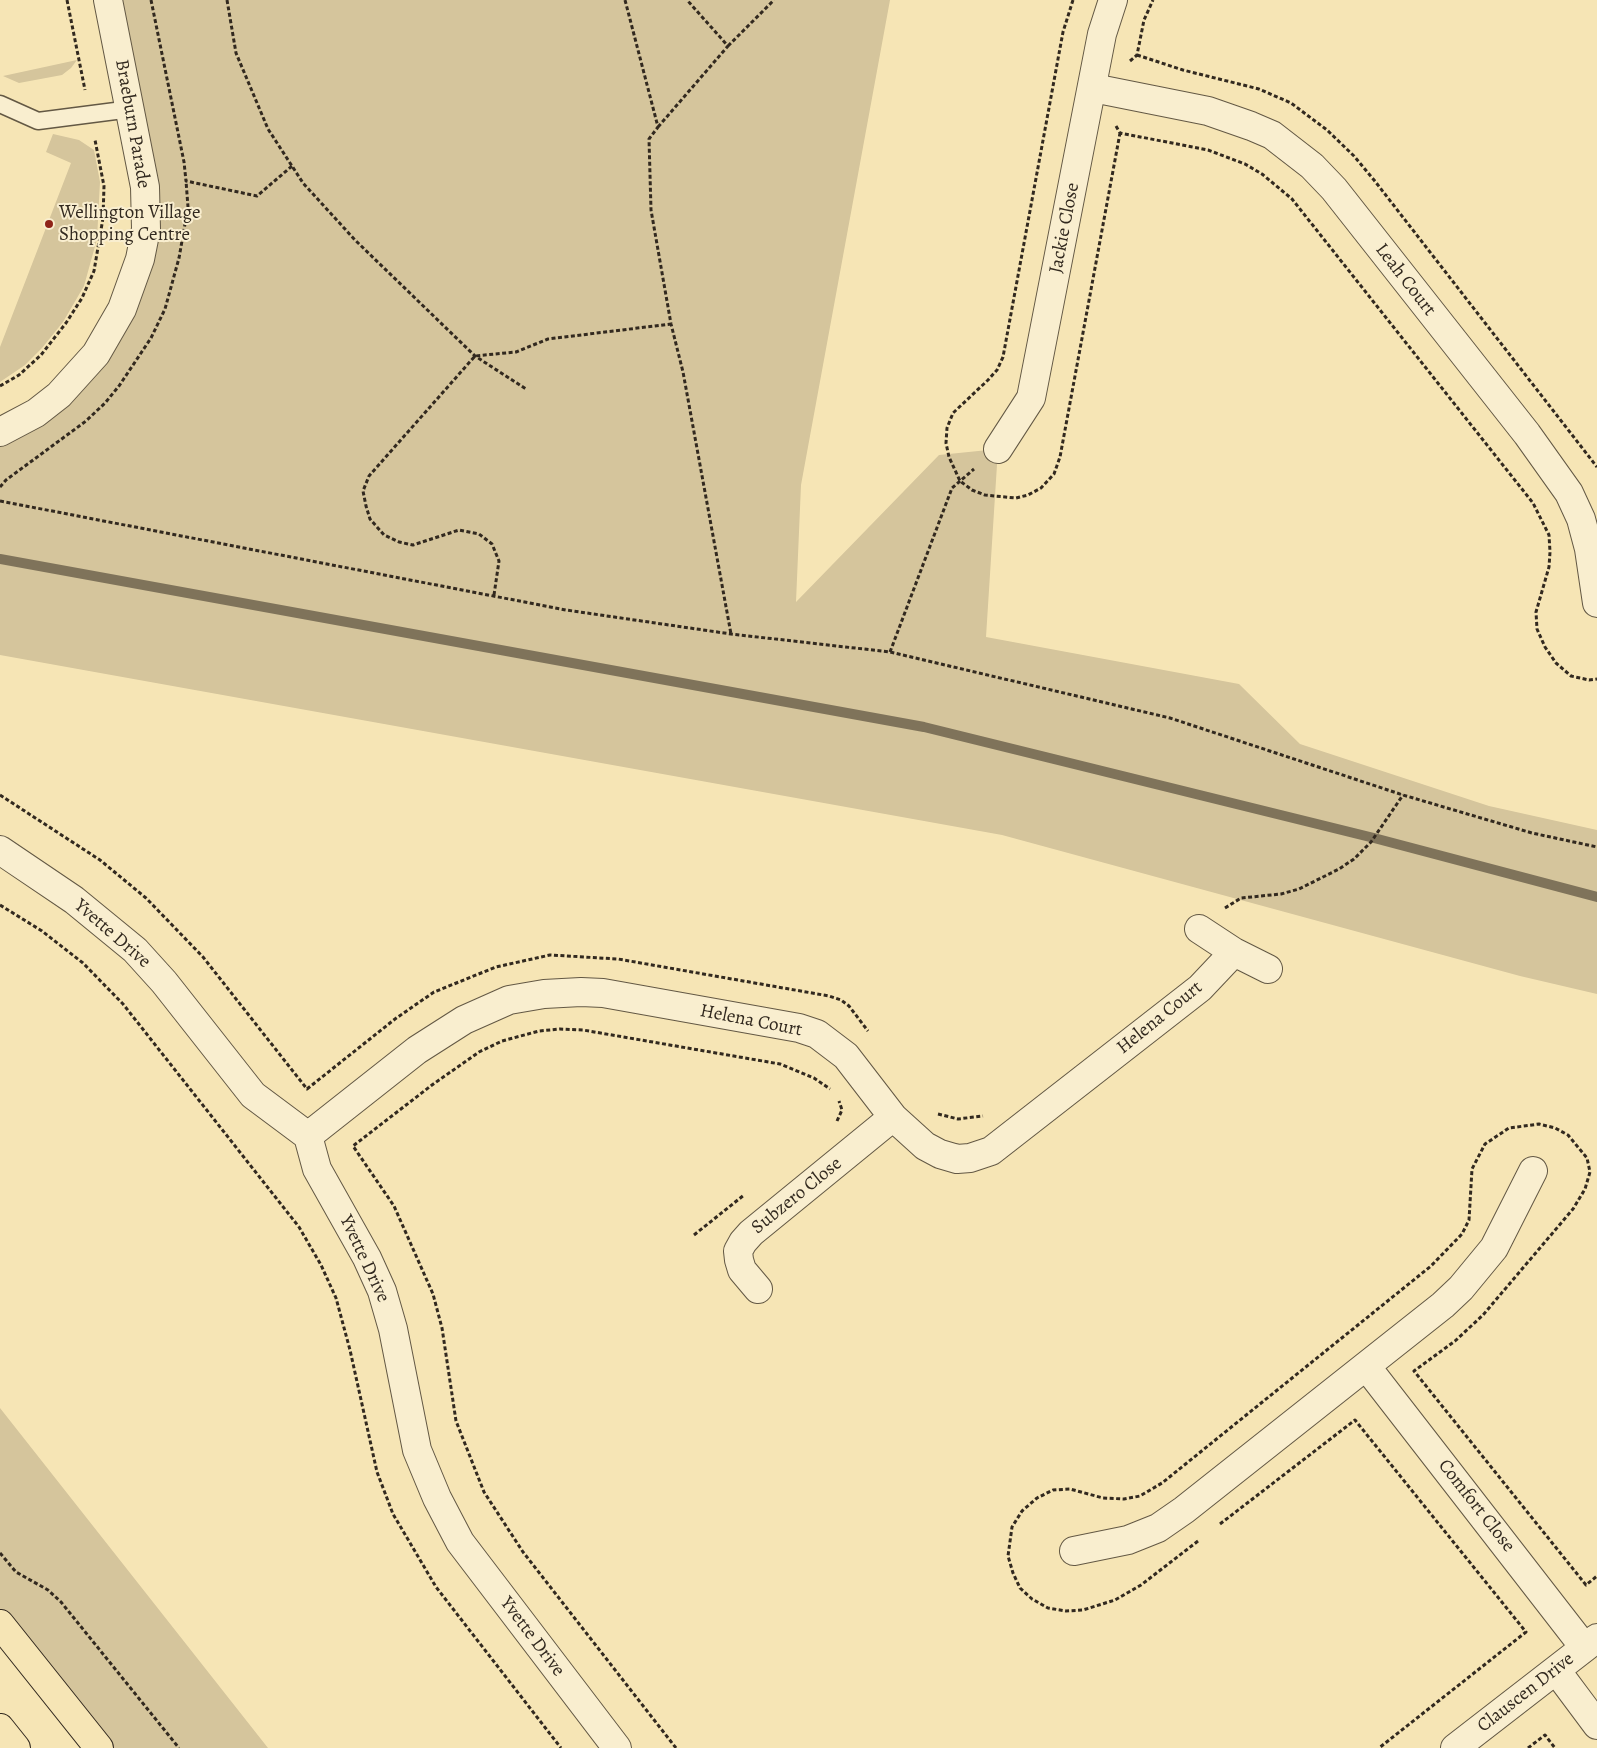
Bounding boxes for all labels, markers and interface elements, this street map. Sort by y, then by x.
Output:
street label: Braeburn Parade [109,58,155,190]
street label: Jackie Close [1045,181,1085,275]
place label: Wellington Village Shopping Centre [59,202,201,246]
marker: Wellington Village Shopping Centre [43,218,55,230]
street label: Leah Court [1370,239,1440,321]
street label: Yvette Drive [69,895,155,973]
street label: Helena Court [1113,977,1207,1059]
street label: Helena Court [698,1000,804,1042]
street label: Subzero Close [747,1153,847,1239]
street label: Yvette Drive [334,1212,394,1306]
street label: Comfort Close [1433,1455,1519,1557]
street label: Yvette Drive [495,1593,569,1681]
street label: Clauscen Drive [1473,1648,1579,1738]

